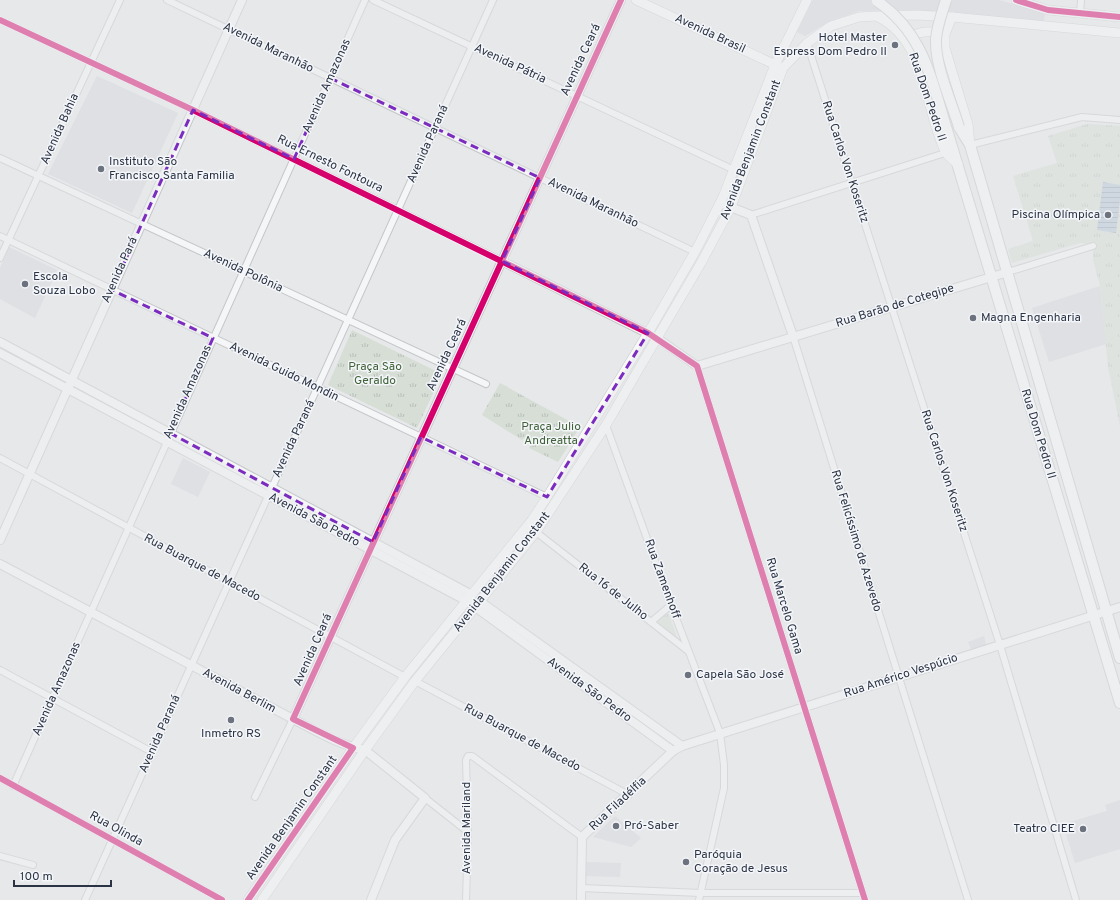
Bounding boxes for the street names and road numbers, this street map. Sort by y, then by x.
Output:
street label: Avenida Brasil [672,11,748,57]
street label: Avenida Maranhão [220,19,316,77]
street label: Avenida Ceará [557,21,605,99]
street label: Avenida Amazonas [299,36,355,136]
street label: Avenida Pátria [471,40,549,88]
street label: Rua Dom Pedro II [904,50,950,144]
street label: Avenida Benjamin Constant [717,78,785,222]
street label: Avenida Bahia [37,91,83,167]
street label: Rua Carlos Von Koseritz [818,99,872,225]
street label: Avenida Paraná [404,103,452,185]
street label: Rua Ernesto Fontoura [274,131,386,197]
street label: Avenida Maranhão [545,174,641,232]
street label: Avenida Pará [98,234,142,306]
street label: Avenida Polônia [201,246,285,296]
street label: Rua Barão de Cotegipe [834,280,956,332]
street label: Avenida Ceará [423,316,471,394]
street label: Avenida Guido Mondin [227,339,341,405]
street label: Avenida Amazonas [160,342,216,442]
street label: Rua Dom Pedro II [1017,387,1059,481]
street label: Avenida Paraná [269,398,319,480]
street label: Rua Carlos Von Koseritz [917,408,971,534]
street label: Rua Felicíssimo de Azevedo [827,468,885,614]
street label: Avenida São Pedro [266,489,363,551]
street label: Avenida Benjamin Constant [450,509,554,635]
street label: Rua Buarque de Macedo [141,530,263,606]
street label: Rua Zamenhoff [640,537,684,621]
street label: Rua Marcelo Gama [762,556,806,656]
street label: Rua 16 de Julho [575,560,651,624]
street label: Avenida Ceará [290,611,336,689]
street label: Avenida Amazonas [29,639,85,739]
street label: Rua Américo Vespúcio [842,650,960,702]
street label: Avenida São Pedro [543,654,635,726]
street label: Avenida Berlim [199,665,279,717]
street label: Avenida Paraná [136,693,184,775]
street label: Rua Buarque de Macedo [461,700,583,776]
street label: Avenida Benjamin Constant [243,753,341,883]
street label: Rua Filadélfia [586,773,650,835]
street label: Avenida Mariland [459,782,475,874]
street label: Rua Olinda [86,808,146,850]

